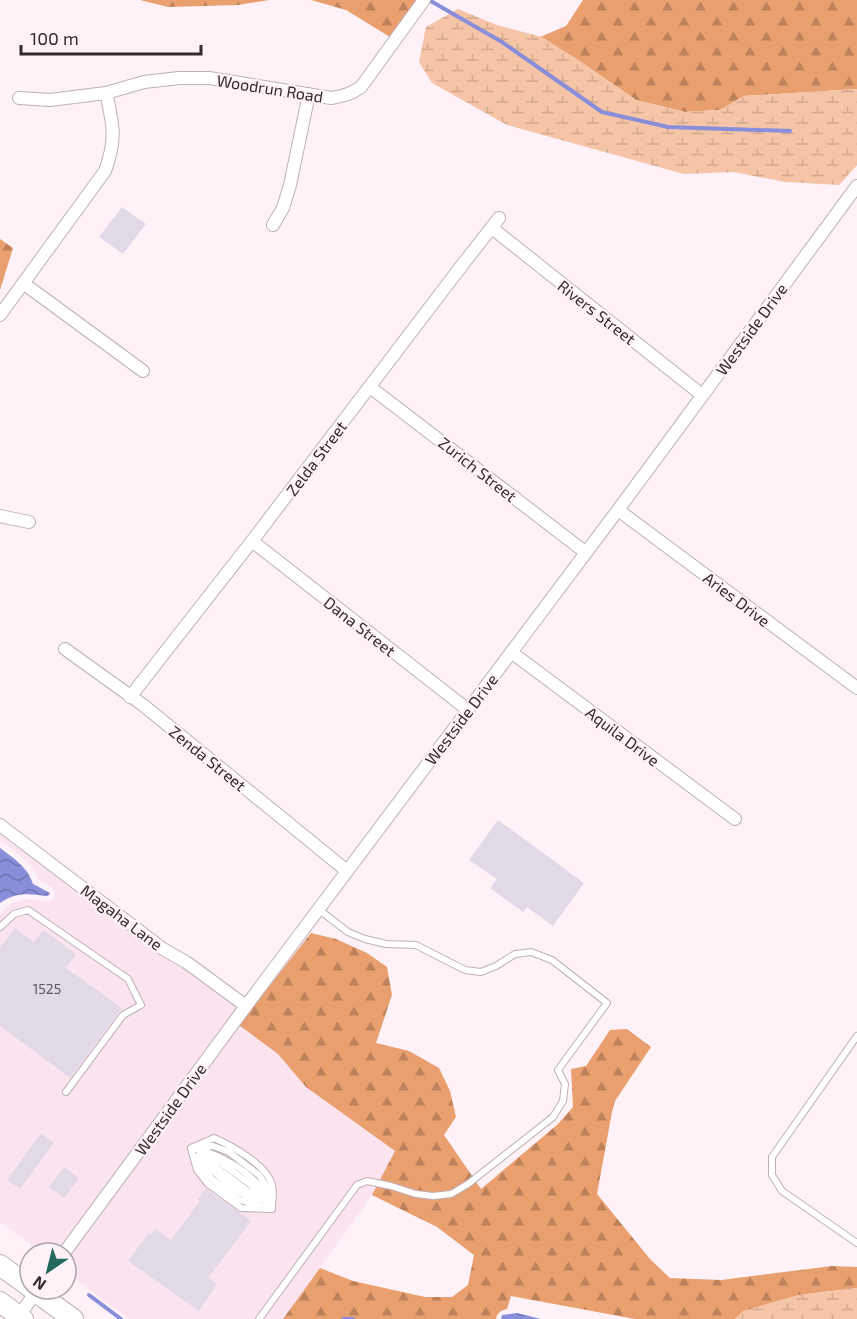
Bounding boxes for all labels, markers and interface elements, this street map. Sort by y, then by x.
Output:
scale bar [21,18,201,56]
text: 100 m [30,27,79,49]
street label: Woodrun Road [215,70,325,106]
street label: Rivers Street [554,276,640,348]
street label: Westside Drive [711,279,791,379]
street label: Zelda Street [282,417,350,499]
street label: Zurich Street [435,433,521,505]
street label: Aries Drive [700,568,774,630]
street label: Dana Street [320,592,400,660]
street label: Westside Drive [421,670,501,768]
street label: Aquila Drive [582,702,664,770]
street label: Zenda Street [166,721,250,795]
street label: Magaha Lane [78,880,166,954]
house number: 1525 [33,980,61,997]
street label: Westside Drive [130,1059,210,1159]
north arrow [18,1241,78,1301]
text: N [29,1273,49,1295]

